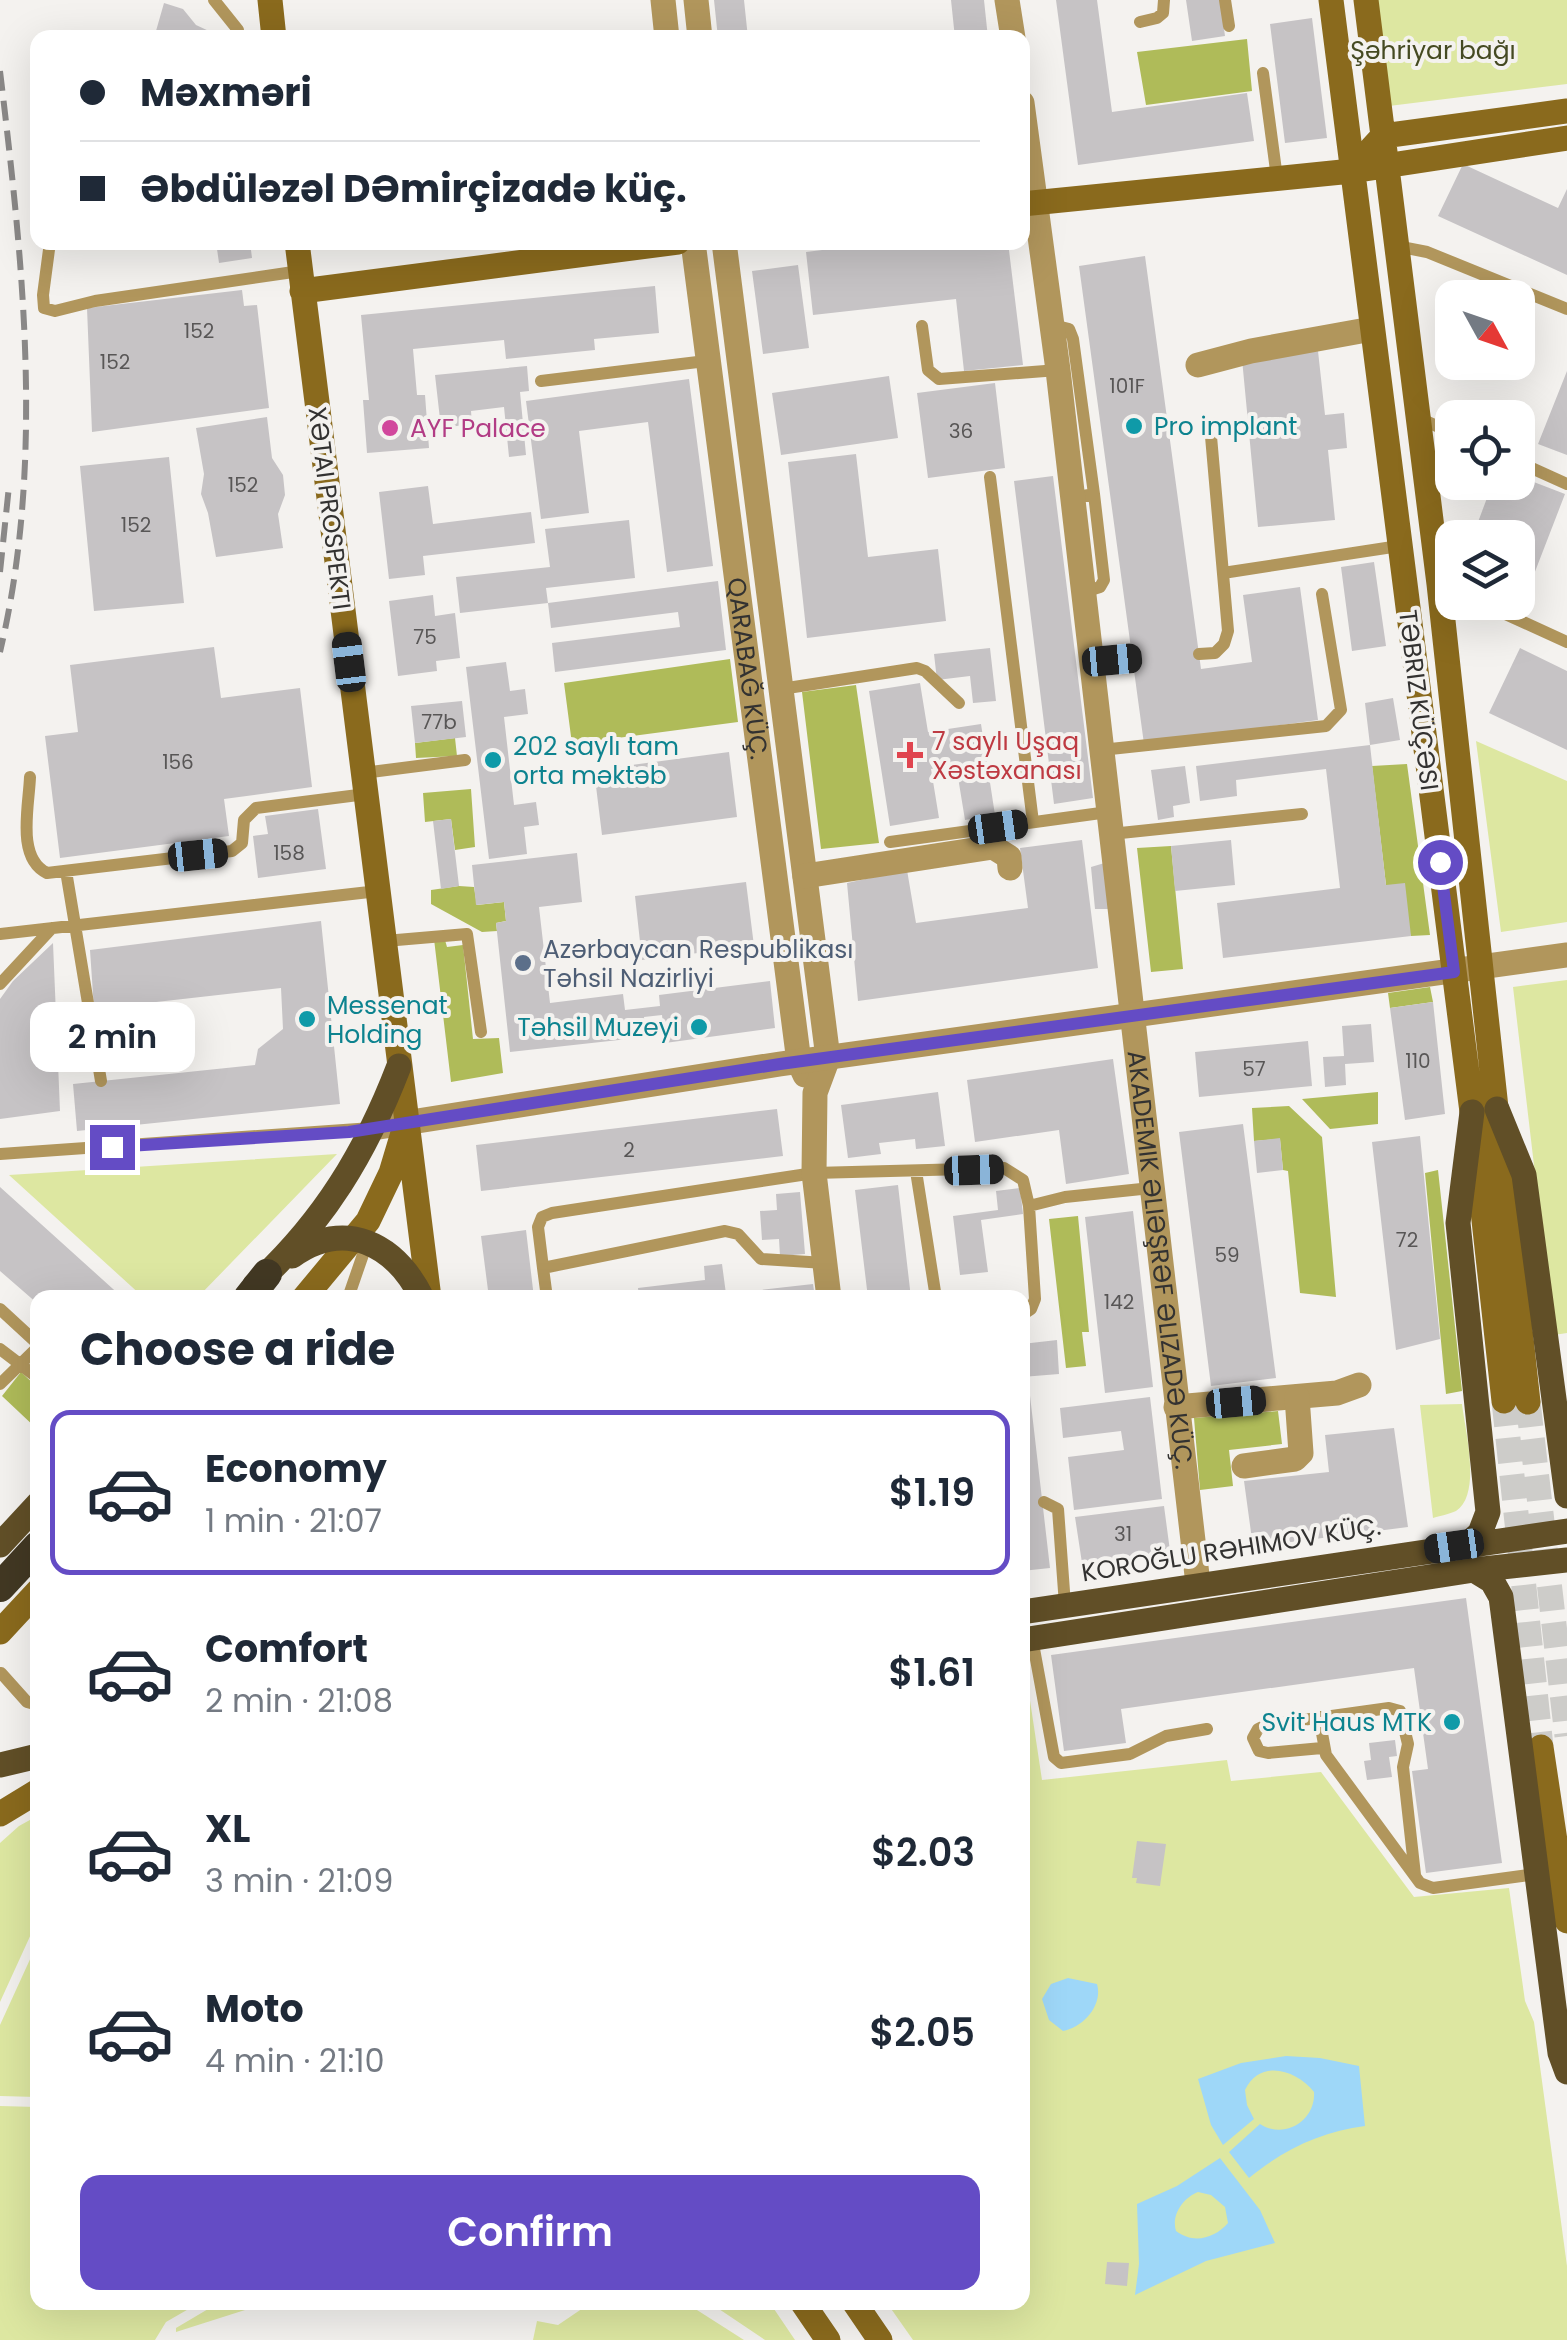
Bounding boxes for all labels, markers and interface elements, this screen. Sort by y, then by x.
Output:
park label: Şəhriyar bağı [1350,33,1516,68]
text: Məxməri [140,66,312,119]
text: Əbdüləzəl DƏmirçizadə küç. [140,162,687,215]
north arrow [1435,280,1535,380]
map controls [1435,280,1535,620]
house number: 152 [184,317,214,345]
house number: 152 [100,348,130,376]
house number: 101F [1109,372,1145,400]
button: locate [1435,400,1535,500]
street label: XƏTAI PROSPEKTI [300,405,359,612]
place label: Pro implant [1154,409,1297,444]
place label: AYF Palace [410,411,546,446]
marker: Pro implant [1123,415,1145,437]
marker: AYF Palace [379,417,401,439]
house number: 36 [949,417,973,445]
house number: 152 [228,471,258,499]
house number: 152 [121,511,151,539]
button: layers [1435,520,1535,620]
street label: QARABAĞ KÜÇ. [719,575,777,762]
street label: TƏBRIZ KÜÇƏSI [1390,608,1447,792]
house number: 75 [413,623,437,651]
car [330,630,368,694]
car [1081,642,1143,678]
house number: 77b [421,708,457,736]
place label: 7 saylı Uşaq Xəstəxanası [932,724,1082,788]
place label: 202 saylı tam orta məktəb [513,729,679,793]
marker: 7 saylı Uşaq Xəstəxanası [897,742,923,768]
house number: 156 [162,748,194,776]
marker: 202 saylı tam orta məktəb [482,749,504,771]
car [966,808,1030,846]
car [167,837,229,873]
house number: 158 [273,839,305,867]
route start [1418,840,1463,885]
place label: Azərbaycan Respublikası Təhsil Nazirliyi [543,932,854,996]
marker: Azərbaycan Respublikası Təhsil Nazirliyi [512,952,534,974]
place label: Messenat Holding [327,988,448,1052]
callout: 2 min [29,1002,194,1072]
marker: Messenat Holding [296,1008,318,1030]
place label: Təhsil Muzeyi [517,1010,679,1045]
text: 2 min [68,1014,157,1059]
marker: Təhsil Muzeyi [688,1016,710,1038]
house number: 110 [1405,1047,1431,1075]
street label: AKADEMIK ƏLIƏŞRƏF ƏLIZADƏ KÜÇ. [1119,1049,1202,1471]
house number: 57 [1242,1055,1266,1083]
route end [90,1125,135,1170]
house number: 2 [623,1136,635,1164]
car [943,1154,1005,1186]
house number: 72 [1396,1226,1418,1254]
house number: 59 [1214,1241,1240,1269]
house number: 142 [1104,1288,1134,1316]
text: Choose a ride [80,1318,395,1381]
car [1205,1384,1267,1420]
text: Economy [205,1442,387,1495]
icon: car [85,1448,175,1538]
text: $1.19 [889,1466,975,1519]
text: 1 min · 21:07 [205,1498,382,1543]
street label: KOROĞLU RƏHIMOV KÜÇ. [1079,1509,1383,1590]
house number: 31 [1114,1520,1132,1548]
car [1422,1527,1486,1565]
text: Comfort [205,1622,368,1675]
icon: car [85,1628,175,1718]
text: $1.61 [888,1646,975,1699]
text: 2 min · 21:08 [205,1678,393,1723]
place label: Svit Haus MTK [1261,1705,1432,1740]
marker: Svit Haus MTK [1441,1711,1463,1733]
text: XL [205,1802,250,1855]
icon: car [85,1808,175,1898]
text: $2.03 [871,1826,975,1879]
text: 3 min · 21:09 [205,1858,393,1903]
text: Moto [205,1982,304,2035]
icon: car [85,1988,175,2078]
text: $2.05 [869,2006,975,2059]
text: 4 min · 21:10 [205,2038,385,2083]
button: Confirm [80,2175,980,2290]

